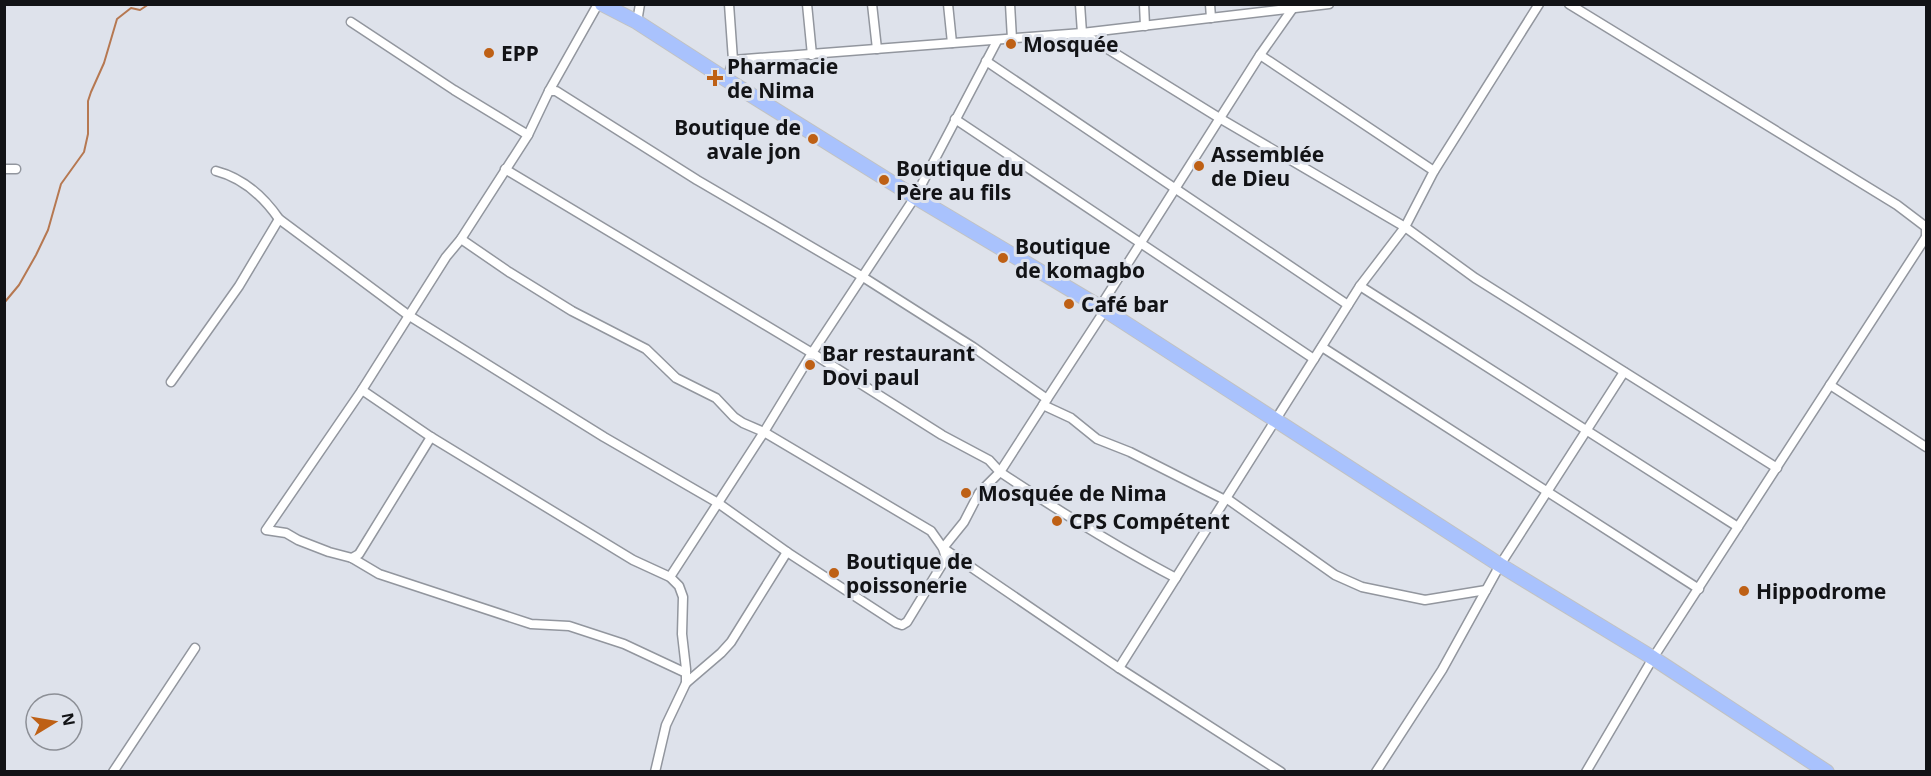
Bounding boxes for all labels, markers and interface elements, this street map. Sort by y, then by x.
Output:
place label: Mosquée [1023,30,1118,58]
marker: Mosquée [1004,37,1018,51]
place label: EPP [501,39,539,67]
marker: EPP [482,46,496,60]
place label: Pharmacie de Nima [727,52,838,104]
marker: Pharmacie de Nima [708,71,722,85]
place label: Boutique de avale jon [674,113,801,165]
marker: Boutique de avale jon [806,132,820,146]
place label: Assemblée de Dieu [1211,140,1324,192]
place label: Boutique du Père au fils [896,154,1024,206]
marker: Assemblée de Dieu [1192,159,1206,173]
marker: Boutique du Père au fils [877,173,891,187]
place label: Boutique de komagbo [1015,232,1145,284]
marker: Boutique de komagbo [996,251,1010,265]
place label: Café bar [1081,290,1169,318]
marker: Café bar [1062,297,1076,311]
place label: Bar restaurant Dovi paul [822,339,975,391]
marker: Bar restaurant Dovi paul [803,358,817,372]
place label: Mosquée de Nima [978,479,1167,507]
marker: Mosquée de Nima [959,486,973,500]
place label: CPS Compétent [1069,507,1230,535]
marker: CPS Compétent [1050,514,1064,528]
place label: Boutique de poissonerie [846,547,973,599]
marker: Boutique de poissonerie [827,566,841,580]
place label: Hippodrome [1756,577,1886,605]
marker: Hippodrome [1737,584,1751,598]
north arrow [24,692,84,752]
text: N [57,711,81,728]

